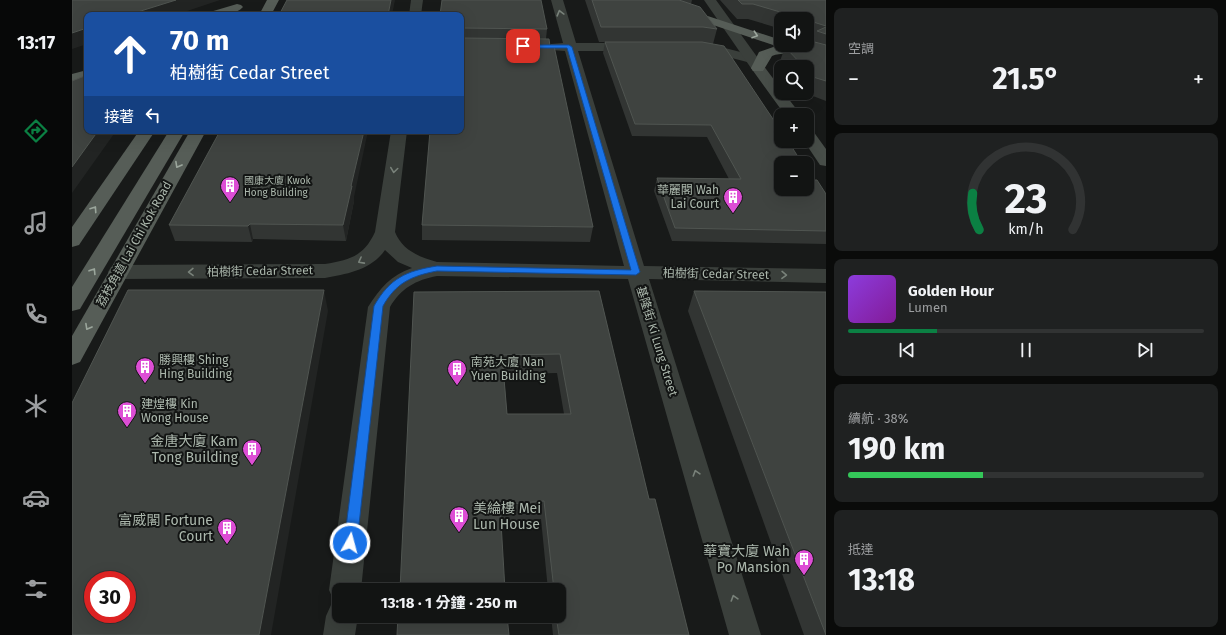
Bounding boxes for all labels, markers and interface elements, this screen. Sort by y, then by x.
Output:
one-way arrow [557,10,565,16]
map controls [774,12,814,196]
button: sound [774,12,814,52]
text: 70 m [170,24,229,57]
icon: ahead [104,28,156,80]
pin [506,29,540,63]
one-way arrow [751,30,758,39]
text: 13:17 [17,32,55,54]
icon: arrive [512,35,534,57]
text: 空調 [848,41,874,56]
button: search [774,60,814,100]
text: 21.5° [992,61,1060,97]
text: 柏樹街 Cedar Street [170,62,329,84]
text: − [848,66,859,93]
text: + [1193,66,1204,93]
icon: left [142,104,164,126]
text: 接著 [104,108,134,126]
button: + [774,108,814,148]
icon: directions [22,117,50,145]
button: − [774,156,814,196]
one-way arrow [176,161,183,168]
one-way arrow [390,167,399,173]
text: 23 [1005,174,1047,224]
building icon: 國康大廈 Kwok Hong Building [219,175,241,203]
place label: 國康大廈 Kwok Hong Building [244,175,312,199]
street label: 荔枝角道 Lai Chi Kok Road [94,179,174,309]
place label: 華麗閣 Wah Lai Court [657,183,720,211]
building icon: 華麗閣 Wah Lai Court [722,186,744,214]
one-way arrow [89,206,96,213]
icon: music [22,209,50,237]
text: km/h [1008,221,1044,238]
one-way arrow [358,256,365,263]
street label: 柏樹街 Cedar Street [207,263,314,279]
street label: 柏樹街 Cedar Street [663,266,770,282]
one-way arrow [88,268,95,275]
one-way arrow [188,268,194,276]
one-way arrow [781,271,787,279]
text: Golden Hour [908,282,994,300]
street label: 基隆街 Ki Lung Street [634,284,681,398]
icon: phone [22,300,50,328]
text: Lumen [908,300,948,315]
one-way arrow [85,323,93,331]
icon: previous [896,339,918,361]
icon: pause [1015,339,1037,361]
icon: next [1134,339,1156,361]
place label: 勝興樓 Shing Hing Building [159,353,233,381]
place label: 南苑大廈 Nan Yuen Building [471,355,546,383]
building icon: 勝興樓 Shing Hing Building [134,356,156,384]
building icon: 南苑大廈 Nan Yuen Building [446,358,468,386]
icon: climate [22,392,50,420]
place label: 建煌樓 Kin Wong House [141,397,209,425]
building icon: 建煌樓 Kin Wong House [116,400,138,428]
text: 續航 · 38% [848,411,908,426]
text: 190 km [848,431,945,467]
place label: 金唐大廈 Kam Tong Building [151,433,239,466]
building icon: 金唐大廈 Kam Tong Building [241,438,263,466]
one-way arrow [693,470,701,477]
icon: car [22,484,50,512]
place label: 美綸樓 Mei Lun House [473,500,541,533]
building icon: 美綸樓 Mei Lun House [448,505,470,533]
place label: 富威閣 Fortune Court [118,512,214,545]
building icon: 富威閣 Fortune Court [216,517,238,545]
position arrow [329,522,371,564]
text: 抵達 [848,542,874,557]
place label: 華寶大廈 Wah Po Mansion [703,543,790,576]
building icon: 華寶大廈 Wah Po Mansion [793,548,815,576]
text: 13:18 [848,562,915,598]
speed limit sign: 30 [84,571,136,623]
icon: filters [22,575,50,603]
text: 13:18 · 1 分鐘 · 250 m [381,594,517,612]
one-way arrow [730,594,739,601]

